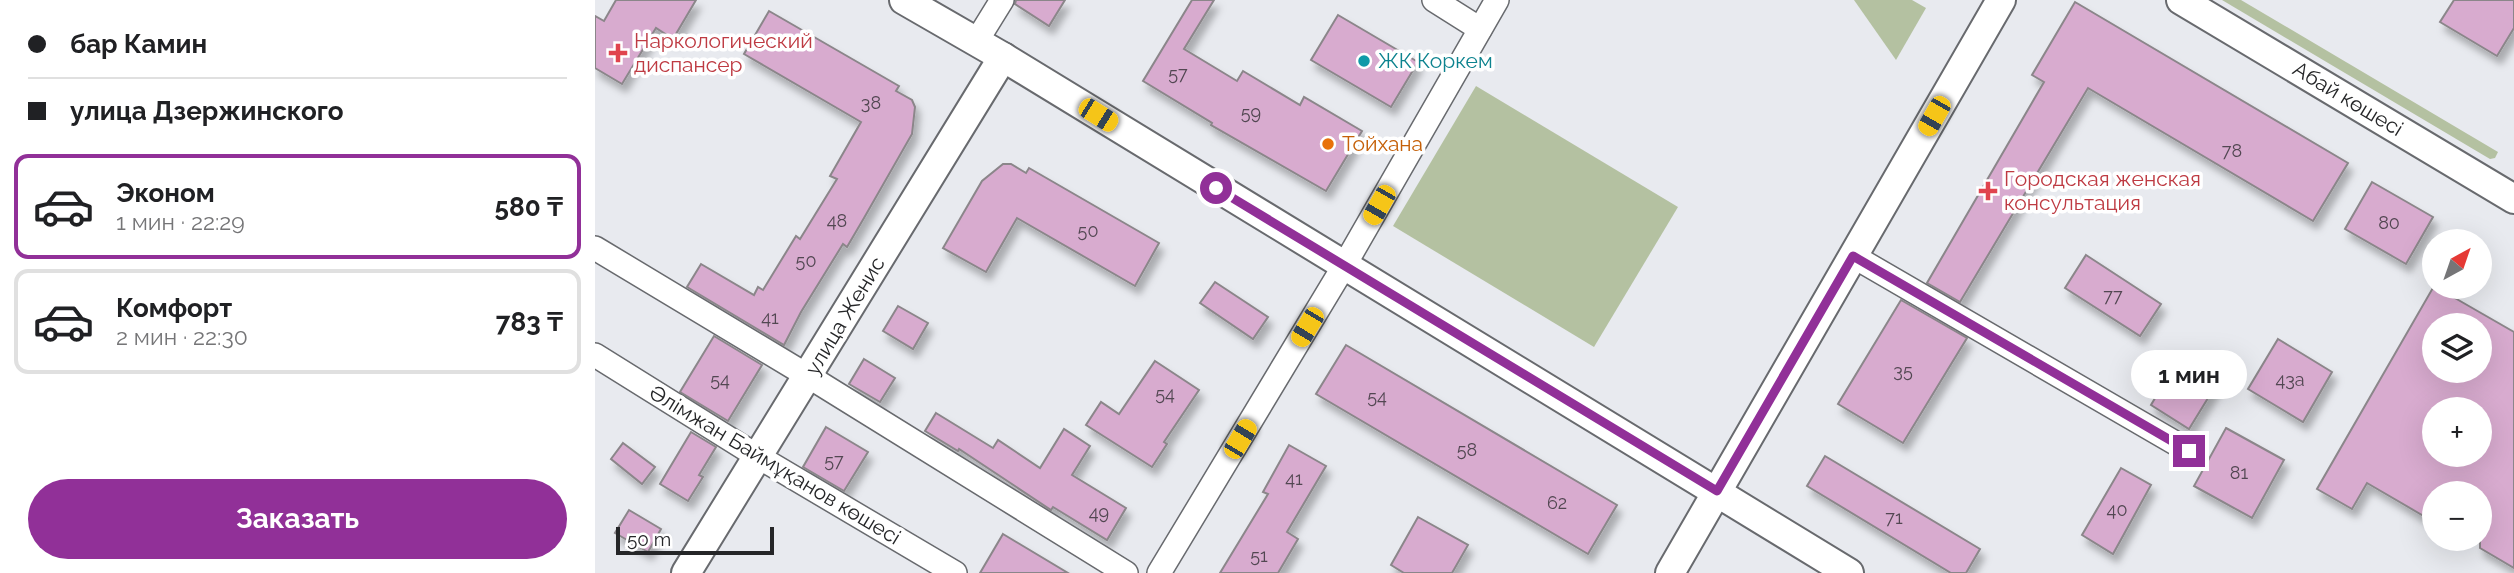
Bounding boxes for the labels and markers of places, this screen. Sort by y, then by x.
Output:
place label: Наркологический диспансер [634,28,813,77]
marker: Наркологический диспансер [608,43,628,63]
place label: ЖК Коркем [1378,48,1493,73]
marker: ЖК Коркем [1356,53,1372,69]
place label: Тойхана [1342,131,1423,156]
marker: Тойхана [1320,136,1336,152]
place label: Городская женская консультация [2004,166,2201,215]
marker: Городская женская консультация [1978,181,1998,201]

